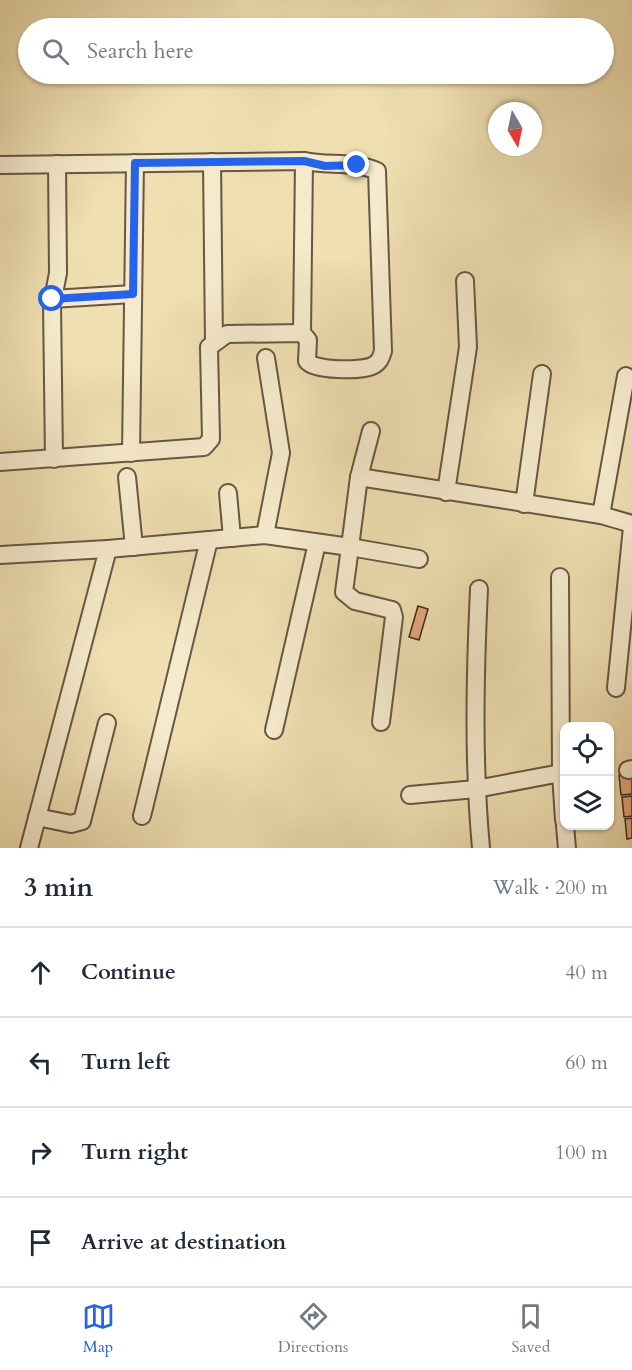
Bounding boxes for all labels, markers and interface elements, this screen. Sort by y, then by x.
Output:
search box [18,18,614,84]
icon: search [39,35,72,68]
text: Search here [87,36,194,66]
north arrow [488,102,542,156]
route end [343,151,369,177]
route start [38,285,64,311]
map controls [560,722,614,830]
button: locate [560,722,614,776]
button: layers [560,776,614,830]
text: 3 min [24,870,93,905]
text: Walk · 200 m [493,874,608,901]
icon: ahead [24,956,57,989]
text: Continue [81,957,176,987]
text: 40 m [565,959,608,986]
icon: left [24,1046,57,1079]
text: Turn left [81,1047,170,1077]
text: 60 m [565,1049,608,1076]
icon: right [24,1136,57,1169]
text: Turn right [81,1137,188,1167]
text: 100 m [555,1139,608,1166]
icon: arrive [24,1226,57,1259]
text: Arrive at destination [81,1227,286,1257]
tab: Map [82,1300,115,1358]
tab: Directions [278,1300,348,1358]
tab: Saved [512,1300,550,1358]

